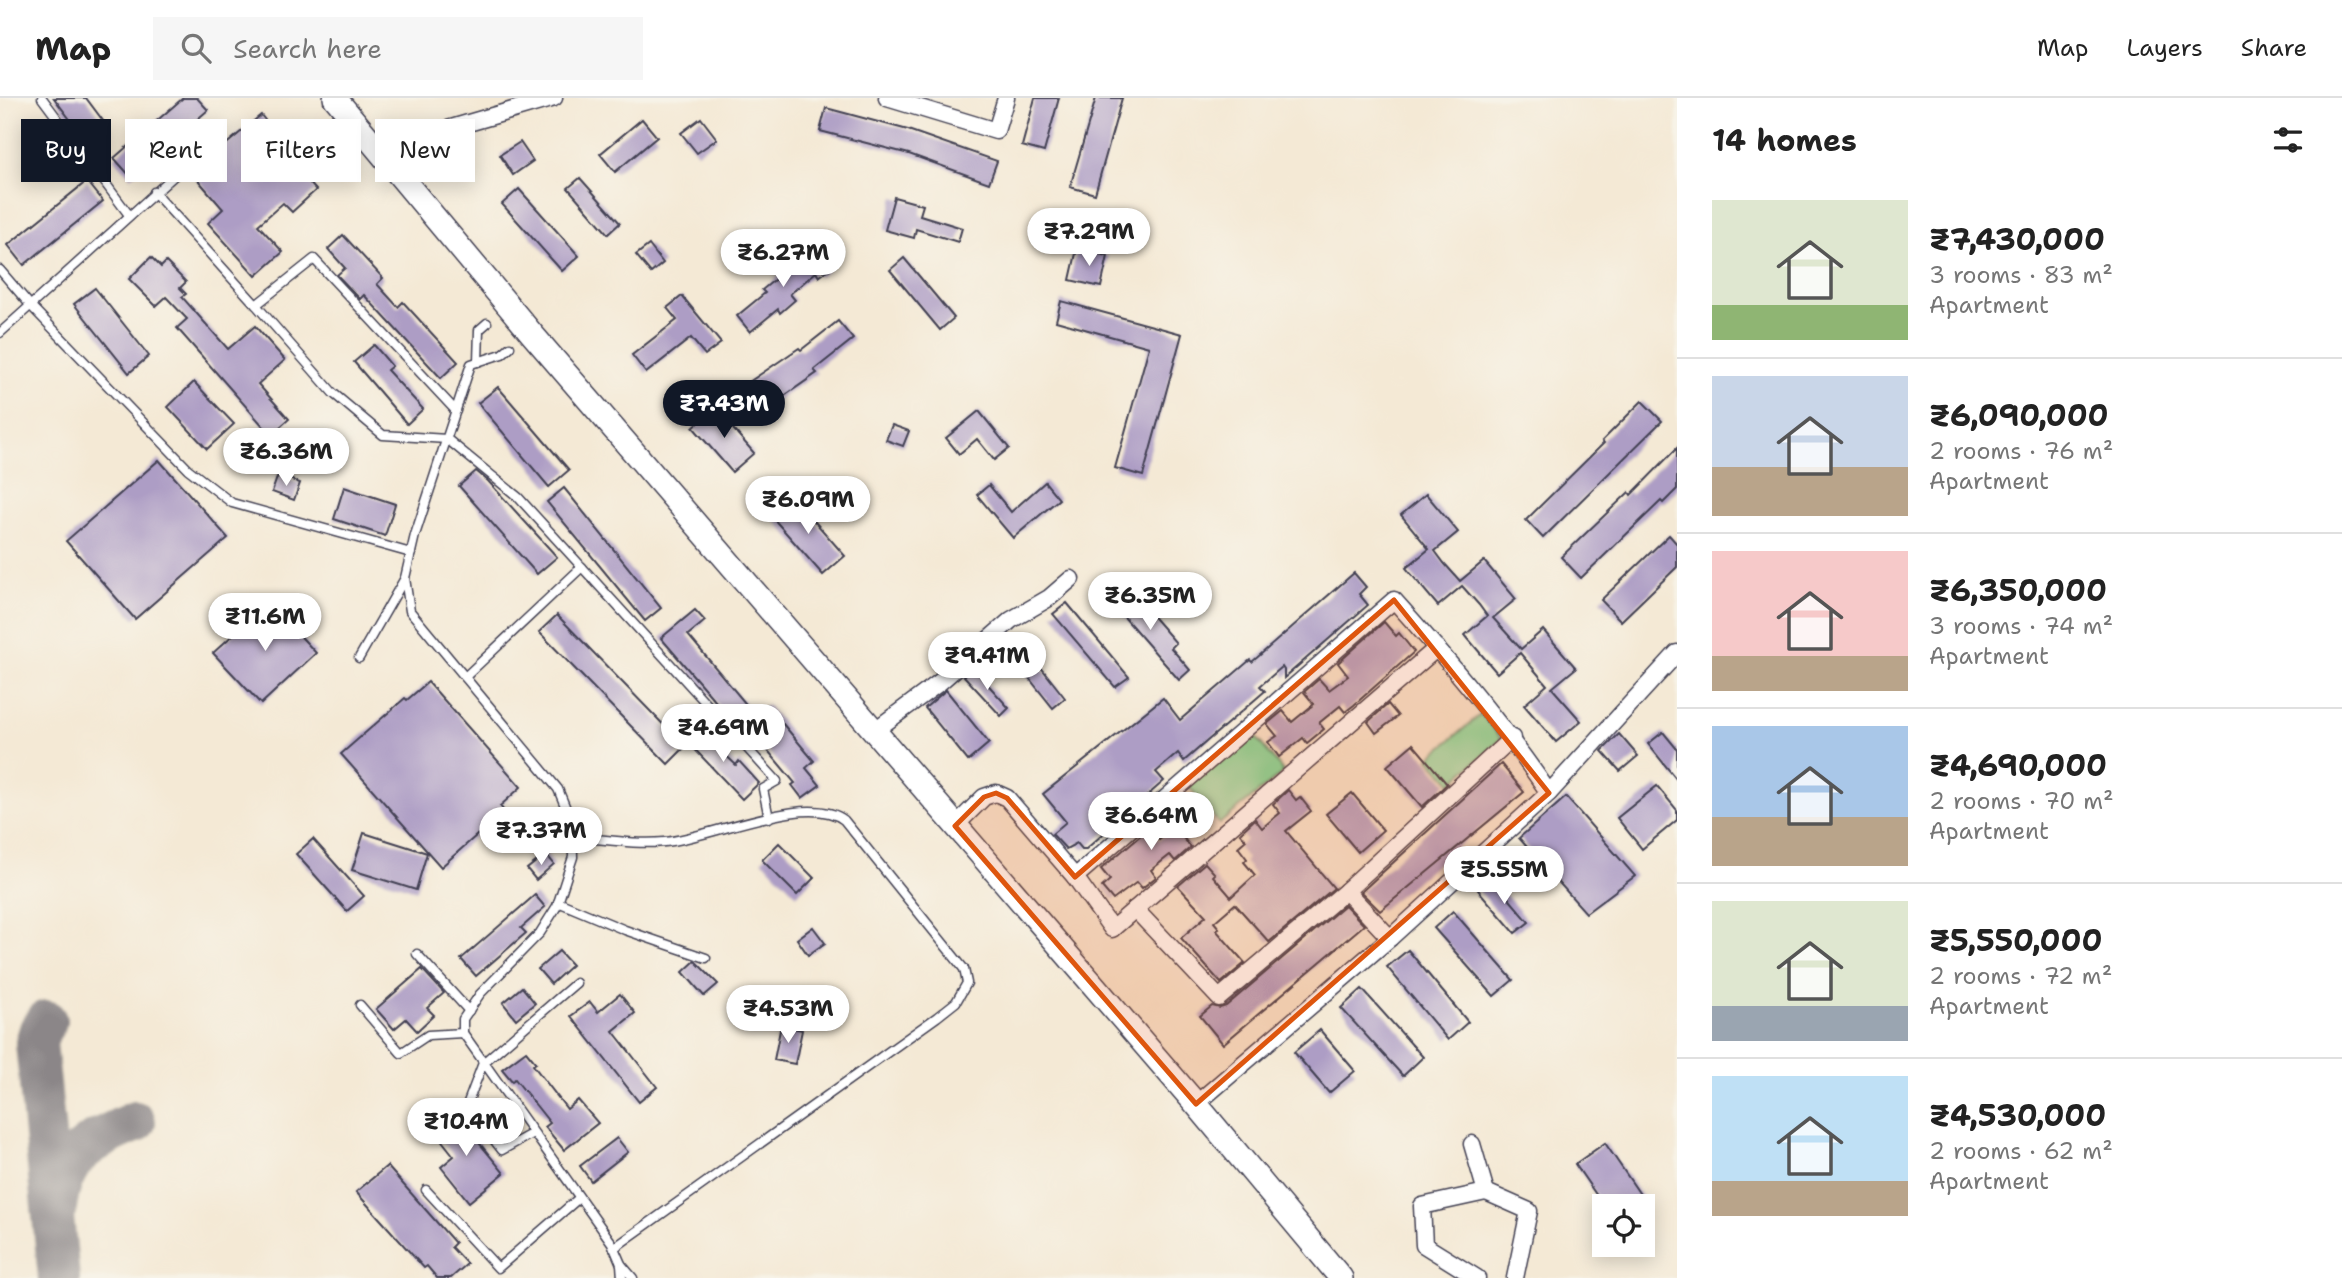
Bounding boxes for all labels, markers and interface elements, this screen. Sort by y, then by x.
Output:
search box [153,17,643,80]
text: Map [35,26,111,71]
icon: search [177,29,215,67]
text: Search here [233,31,382,66]
text: Map [2037,32,2088,64]
text: Layers [2126,32,2203,64]
text: Share [2241,32,2307,64]
chip: Buy [21,119,111,182]
chip: Rent [125,119,227,182]
chip: Filters [241,119,361,182]
chip: New [375,119,475,182]
text: 14 homes [1712,120,1857,161]
icon: filters [2269,121,2307,159]
pin: ₹7.29M [1032,208,1146,268]
text: ₹7.29M [1043,216,1135,246]
text: ₹7,430,000 [1929,219,2105,260]
icon: home [1768,228,1852,312]
pin: ₹6.27M [726,230,840,289]
text: ₹6.27M [737,237,829,267]
text: 3 rooms · 83 m² [1929,260,2113,290]
text: Apartment [1929,290,2049,320]
pin: ₹7.43M [667,380,781,440]
text: ₹7.43M [679,388,769,418]
text: ₹6,090,000 [1929,395,2109,436]
icon: home [1768,404,1852,488]
pin: ₹6.36M [229,428,343,488]
text: ₹6.36M [239,436,333,466]
text: 2 rooms · 76 m² [1929,436,2113,466]
text: Apartment [1929,466,2049,496]
pin: ₹6.09M [751,476,865,536]
text: ₹6.09M [761,484,855,514]
text: ₹6,350,000 [1929,570,2107,611]
pin: ₹6.35M [1093,573,1207,632]
icon: home [1768,579,1852,663]
text: ₹6.35M [1104,580,1196,610]
pin: ₹11.6M [208,594,322,653]
text: ₹11.6M [224,601,306,631]
text: 3 rooms · 74 m² [1929,611,2113,641]
pin: ₹9.41M [930,632,1044,692]
text: ₹9.41M [944,640,1030,670]
text: Apartment [1929,641,2049,671]
pin: ₹4.69M [666,704,780,764]
text: ₹4.69M [677,712,769,742]
text: ₹4,690,000 [1929,745,2107,786]
icon: home [1768,754,1852,838]
text: 2 rooms · 70 m² [1929,786,2114,816]
pin: ₹6.64M [1094,792,1208,852]
text: ₹6.64M [1104,800,1198,830]
pin: ₹7.37M [484,808,598,867]
text: ₹7.37M [495,815,587,845]
text: Apartment [1929,816,2049,846]
pin: ₹5.55M [1447,846,1561,906]
text: ₹5.55M [1460,854,1548,884]
text: ₹5,550,000 [1929,920,2102,961]
icon: home [1768,929,1852,1013]
text: 2 rooms · 72 m² [1929,961,2112,991]
pin: ₹4.53M [731,986,845,1045]
text: Apartment [1929,991,2049,1021]
text: ₹4.53M [742,993,834,1023]
text: ₹4,530,000 [1929,1095,2106,1136]
pin: ₹10.4M [409,1098,523,1158]
icon: home [1768,1104,1852,1188]
text: ₹10.4M [423,1106,509,1136]
text: 2 rooms · 62 m² [1929,1136,2113,1166]
text: Apartment [1929,1166,2049,1196]
map controls [1592,1194,1655,1257]
button: locate [1592,1194,1655,1257]

